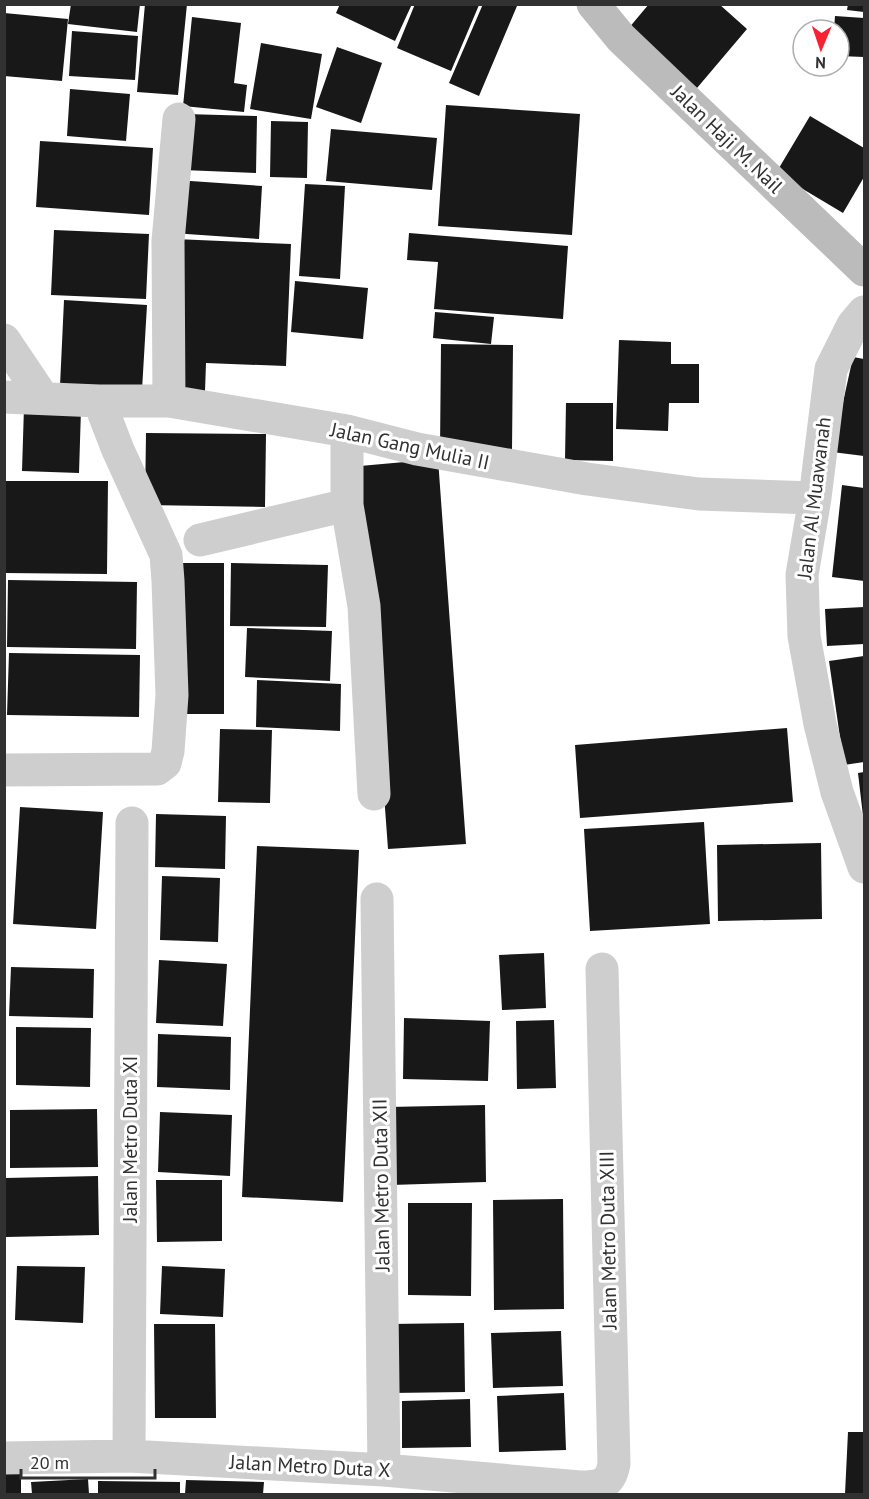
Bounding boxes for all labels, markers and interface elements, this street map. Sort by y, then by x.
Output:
north arrow [791,18,851,78]
text: N [815,53,826,73]
street label: Jalan Haji M. Nail [665,78,789,199]
street label: Jalan Gang Mulia II [327,416,492,476]
street label: Jalan Al Muawanah [791,416,837,581]
street label: Jalan Metro Duta XI [117,1056,143,1223]
street label: Jalan Metro Duta XII [366,1098,396,1273]
street label: Jalan Metro Duta XIII [593,1151,623,1330]
scale bar [21,1442,154,1480]
street label: Jalan Metro Duta X [228,1449,391,1483]
text: 20 m [30,1451,69,1474]

